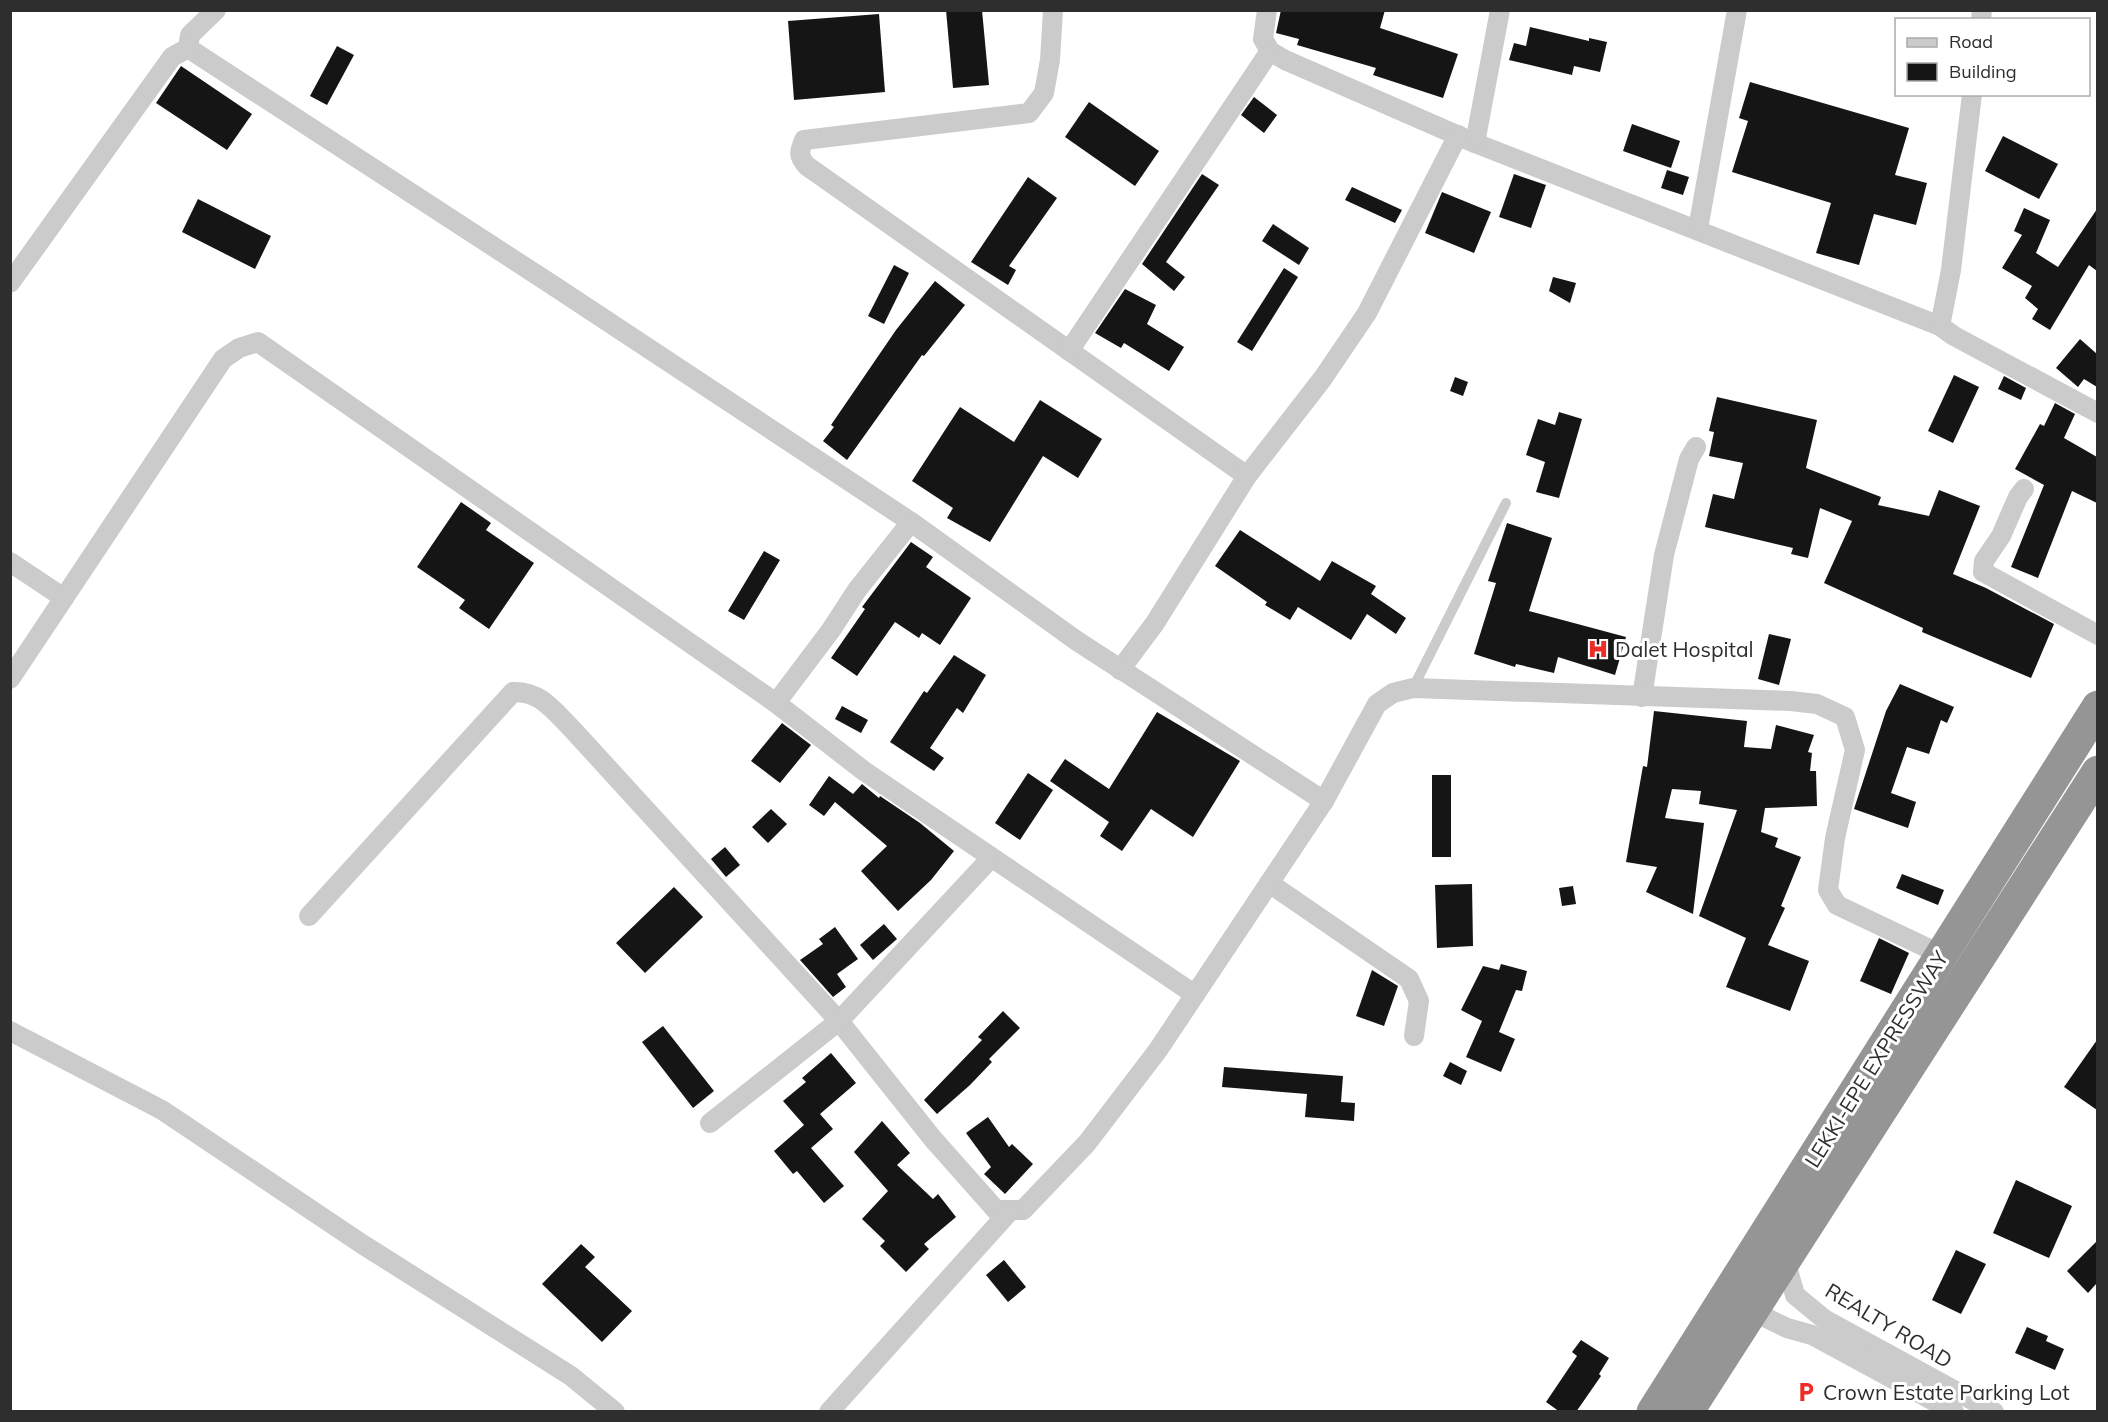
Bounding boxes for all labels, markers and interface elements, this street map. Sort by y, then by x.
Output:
legend [1895,18,2090,96]
text: Road [1949,30,1993,53]
text: Building [1949,60,2017,83]
place label: Dalet Hospital [1615,636,1754,662]
hospital icon: Dalet Hospital [1586,637,1610,661]
street label: LEKKI-EPE EXPRESSWAY [1799,946,1953,1172]
street label: REALTY ROAD [1821,1277,1957,1373]
place label: Crown Estate Parking Lot [1823,1379,2070,1405]
parking icon: Crown Estate Parking Lot [1794,1380,1818,1404]

